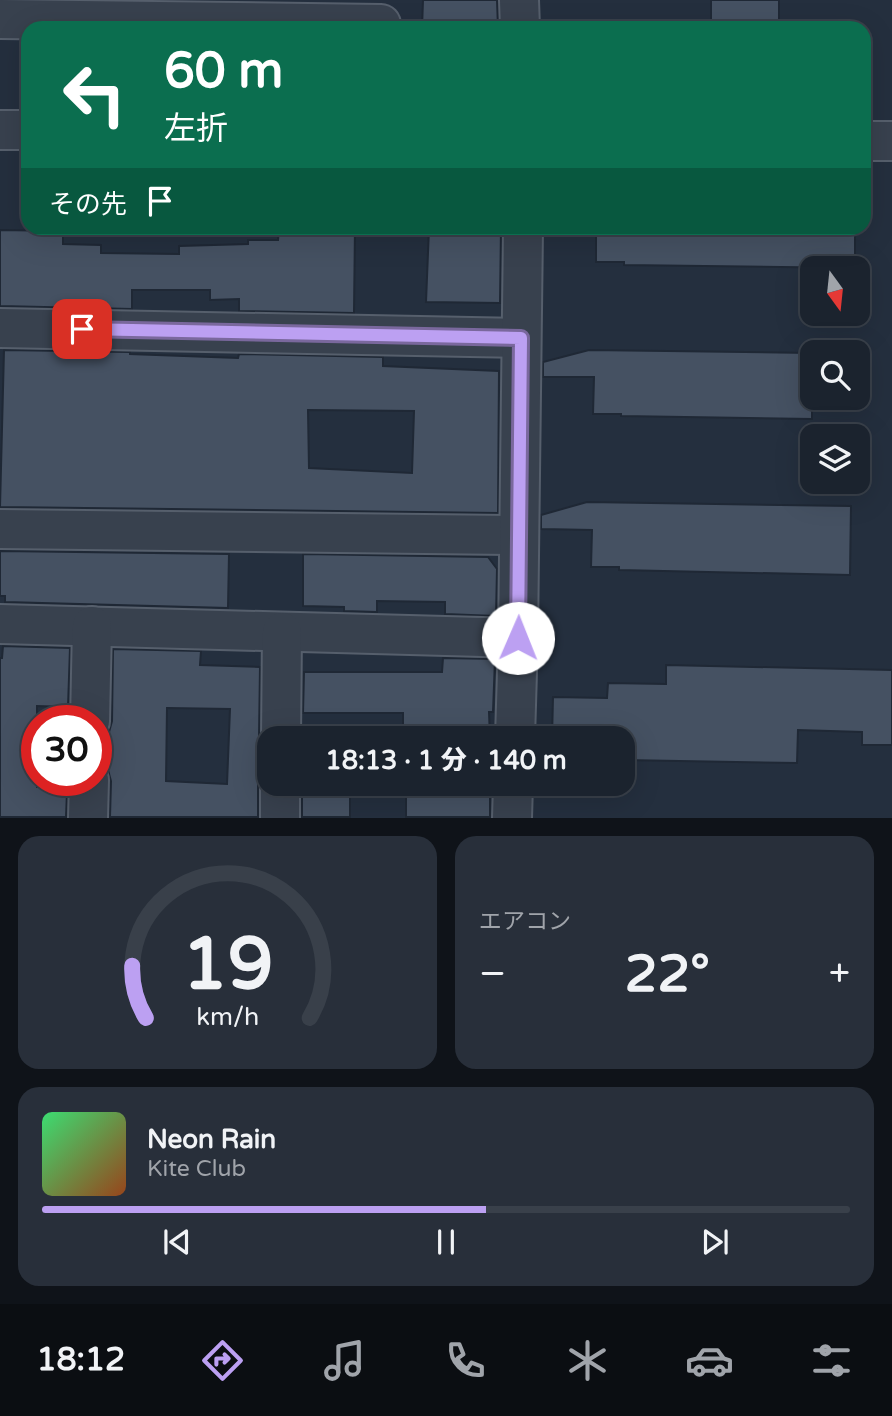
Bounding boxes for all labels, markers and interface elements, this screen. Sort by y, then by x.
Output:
text: 60 m [164,42,283,101]
icon: left [49,49,140,140]
text: 左折 [164,110,228,148]
icon: arrive [141,182,179,220]
text: その先 [49,189,127,220]
north arrow [800,256,870,326]
map controls [800,256,870,494]
pin [52,299,112,359]
icon: arrive [63,310,101,348]
button: search [800,340,870,410]
button: layers [800,424,870,494]
position arrow [481,601,555,675]
speed limit sign: 30 [21,705,112,796]
text: 18:13 · 1 分 · 140 m [325,745,567,776]
text: エアコン [479,908,571,936]
text: 19 [182,922,273,1010]
text: 22° [625,943,710,1006]
text: − [479,951,506,997]
text: + [829,951,850,997]
text: km/h [196,1002,259,1032]
text: Neon Rain [147,1124,276,1155]
text: Kite Club [147,1155,246,1183]
icon: previous [158,1223,196,1261]
icon: pause [427,1223,465,1261]
icon: next [696,1223,734,1261]
icon: directions [198,1336,247,1385]
icon: music [320,1336,369,1385]
icon: phone [441,1336,490,1385]
icon: climate [563,1336,612,1385]
icon: car [685,1336,734,1385]
icon: filters [807,1336,856,1385]
text: 18:12 [36,1341,125,1379]

